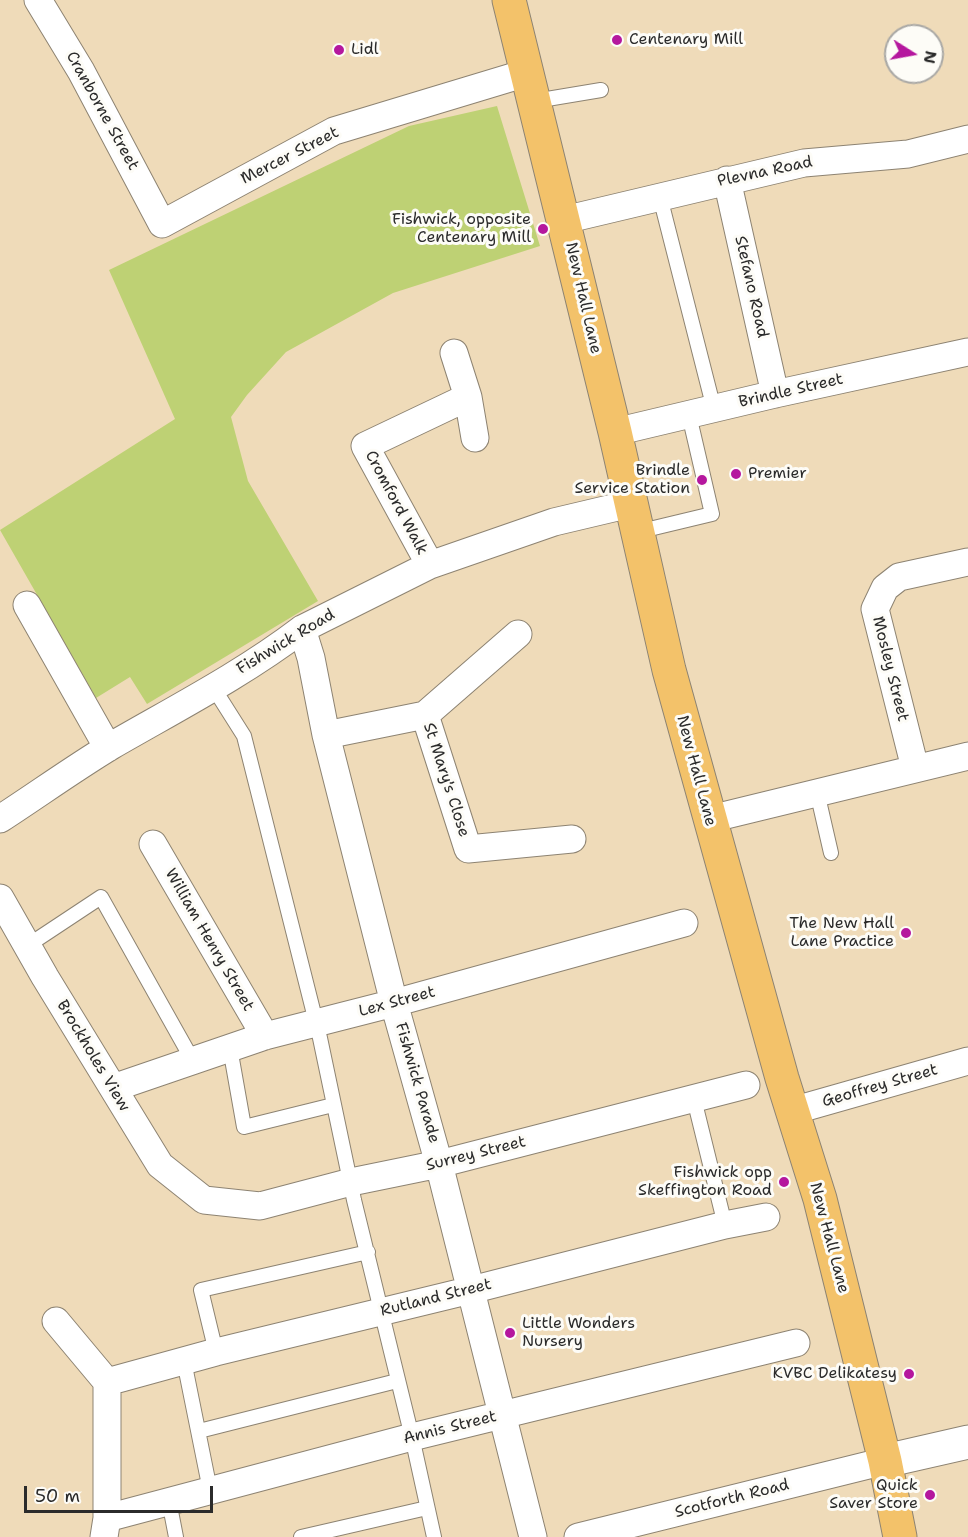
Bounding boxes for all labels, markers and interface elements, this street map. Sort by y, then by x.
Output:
north arrow [884,24,944,84]
place label: Centenary Mill [629,30,743,50]
marker: Centenary Mill [610,33,624,47]
place label: Lidl [351,40,379,60]
marker: Lidl [332,43,346,57]
street label: Cranborne Street [61,48,143,174]
text: N [919,49,942,65]
street label: Mercer Street [238,123,342,189]
street label: Plevna Road [716,153,814,191]
place label: Fishwick, opposite Centenary Mill [392,210,531,248]
marker: Fishwick, opposite Centenary Mill [536,222,550,236]
street label: Stefano Road [730,234,772,340]
street label: New Hall Lane [561,240,605,356]
street label: Brindle Street [737,370,845,412]
street label: Cromford Walk [360,448,432,558]
place label: Brindle Service Station [574,461,690,499]
place label: Premier [748,464,807,484]
marker: Premier [729,467,743,481]
marker: Brindle Service Station [695,473,709,487]
street label: Fishwick Road [233,605,339,679]
street label: Mosley Street [868,614,912,724]
street label: New Hall Lane [672,713,720,829]
street label: St Mary's Close [418,720,474,840]
street label: William Henry Street [160,865,258,1015]
place label: The New Hall Lane Practice [789,914,894,952]
marker: The New Hall Lane Practice [899,926,913,940]
street label: Lex Street [357,983,437,1021]
street label: Brockholes View [52,997,134,1115]
street label: Fishwick Parade [391,1021,443,1145]
street label: Geoffrey Street [820,1060,940,1112]
street label: Surrey Street [424,1132,528,1176]
place label: Fishwick opp Skeffington Road [638,1163,772,1201]
marker: Fishwick opp Skeffington Road [777,1175,791,1189]
street label: New Hall Lane [805,1180,853,1296]
street label: Rutland Street [378,1275,494,1321]
place label: Little Wonders Nursery [522,1314,635,1352]
marker: Little Wonders Nursery [503,1326,517,1340]
place label: KVBC Delikatesy [773,1364,897,1384]
marker: KVBC Delikatesy [902,1367,916,1381]
street label: Annis Street [401,1407,499,1449]
scale bar [27,1474,216,1512]
street label: Scotforth Road [673,1476,791,1522]
place label: Quick Saver Store [829,1476,918,1514]
text: 50 m [35,1484,80,1508]
marker: Quick Saver Store [923,1488,937,1502]

